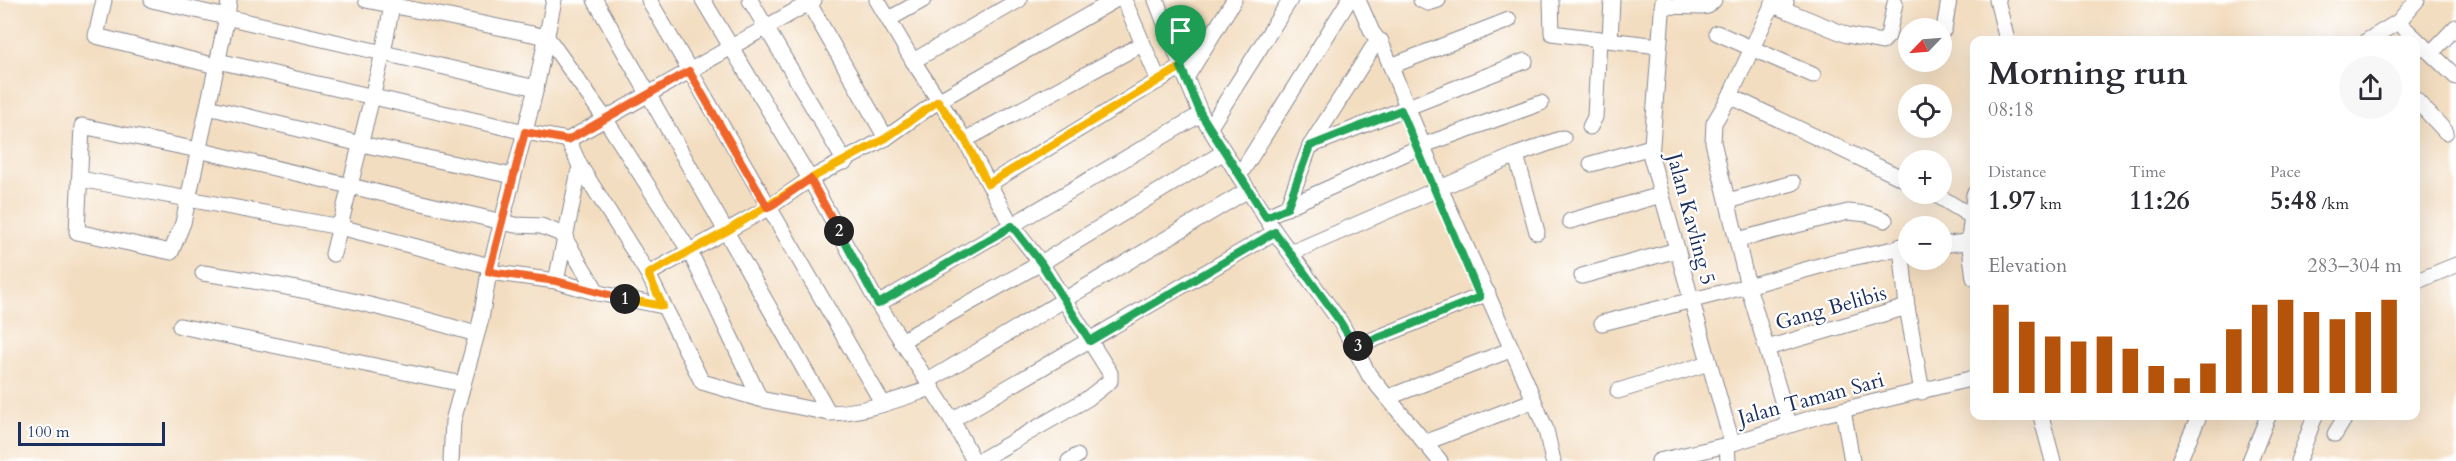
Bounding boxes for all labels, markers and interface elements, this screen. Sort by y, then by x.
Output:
pin [1155,5,1206,67]
icon: arrive [1164,14,1197,47]
north arrow [1898,18,1952,72]
map controls [1898,18,1952,270]
text: Morning run [1988,51,2188,96]
button: share [2339,56,2402,119]
button: locate [1898,84,1952,138]
text: 08:18 [1988,96,2034,123]
street label: Jalan Kavling 5 [1659,147,1722,288]
button: + [1898,150,1952,204]
text: Distance [1988,161,2046,183]
text: Time [2129,161,2166,183]
text: Pace [2270,161,2301,183]
text: 1.97 [1988,183,2036,218]
text: 11:26 [2129,183,2190,218]
text: 5:48 [2270,183,2318,218]
text: km [2036,193,2062,215]
text: /km [2318,193,2349,215]
pin: 2 [824,216,854,246]
button: − [1898,216,1952,270]
text: 2 [835,220,843,242]
text: Elevation [1988,252,2067,279]
text: 283–304 m [2307,252,2402,279]
street label: Gang Belibis [1772,278,1890,338]
pin: 1 [610,284,640,314]
text: 1 [621,288,629,310]
pin: 3 [1343,331,1373,361]
text: 3 [1354,335,1362,357]
street label: Jalan Taman Sari [1732,366,1887,433]
scale bar [18,419,165,446]
text: 100 m [27,421,69,443]

